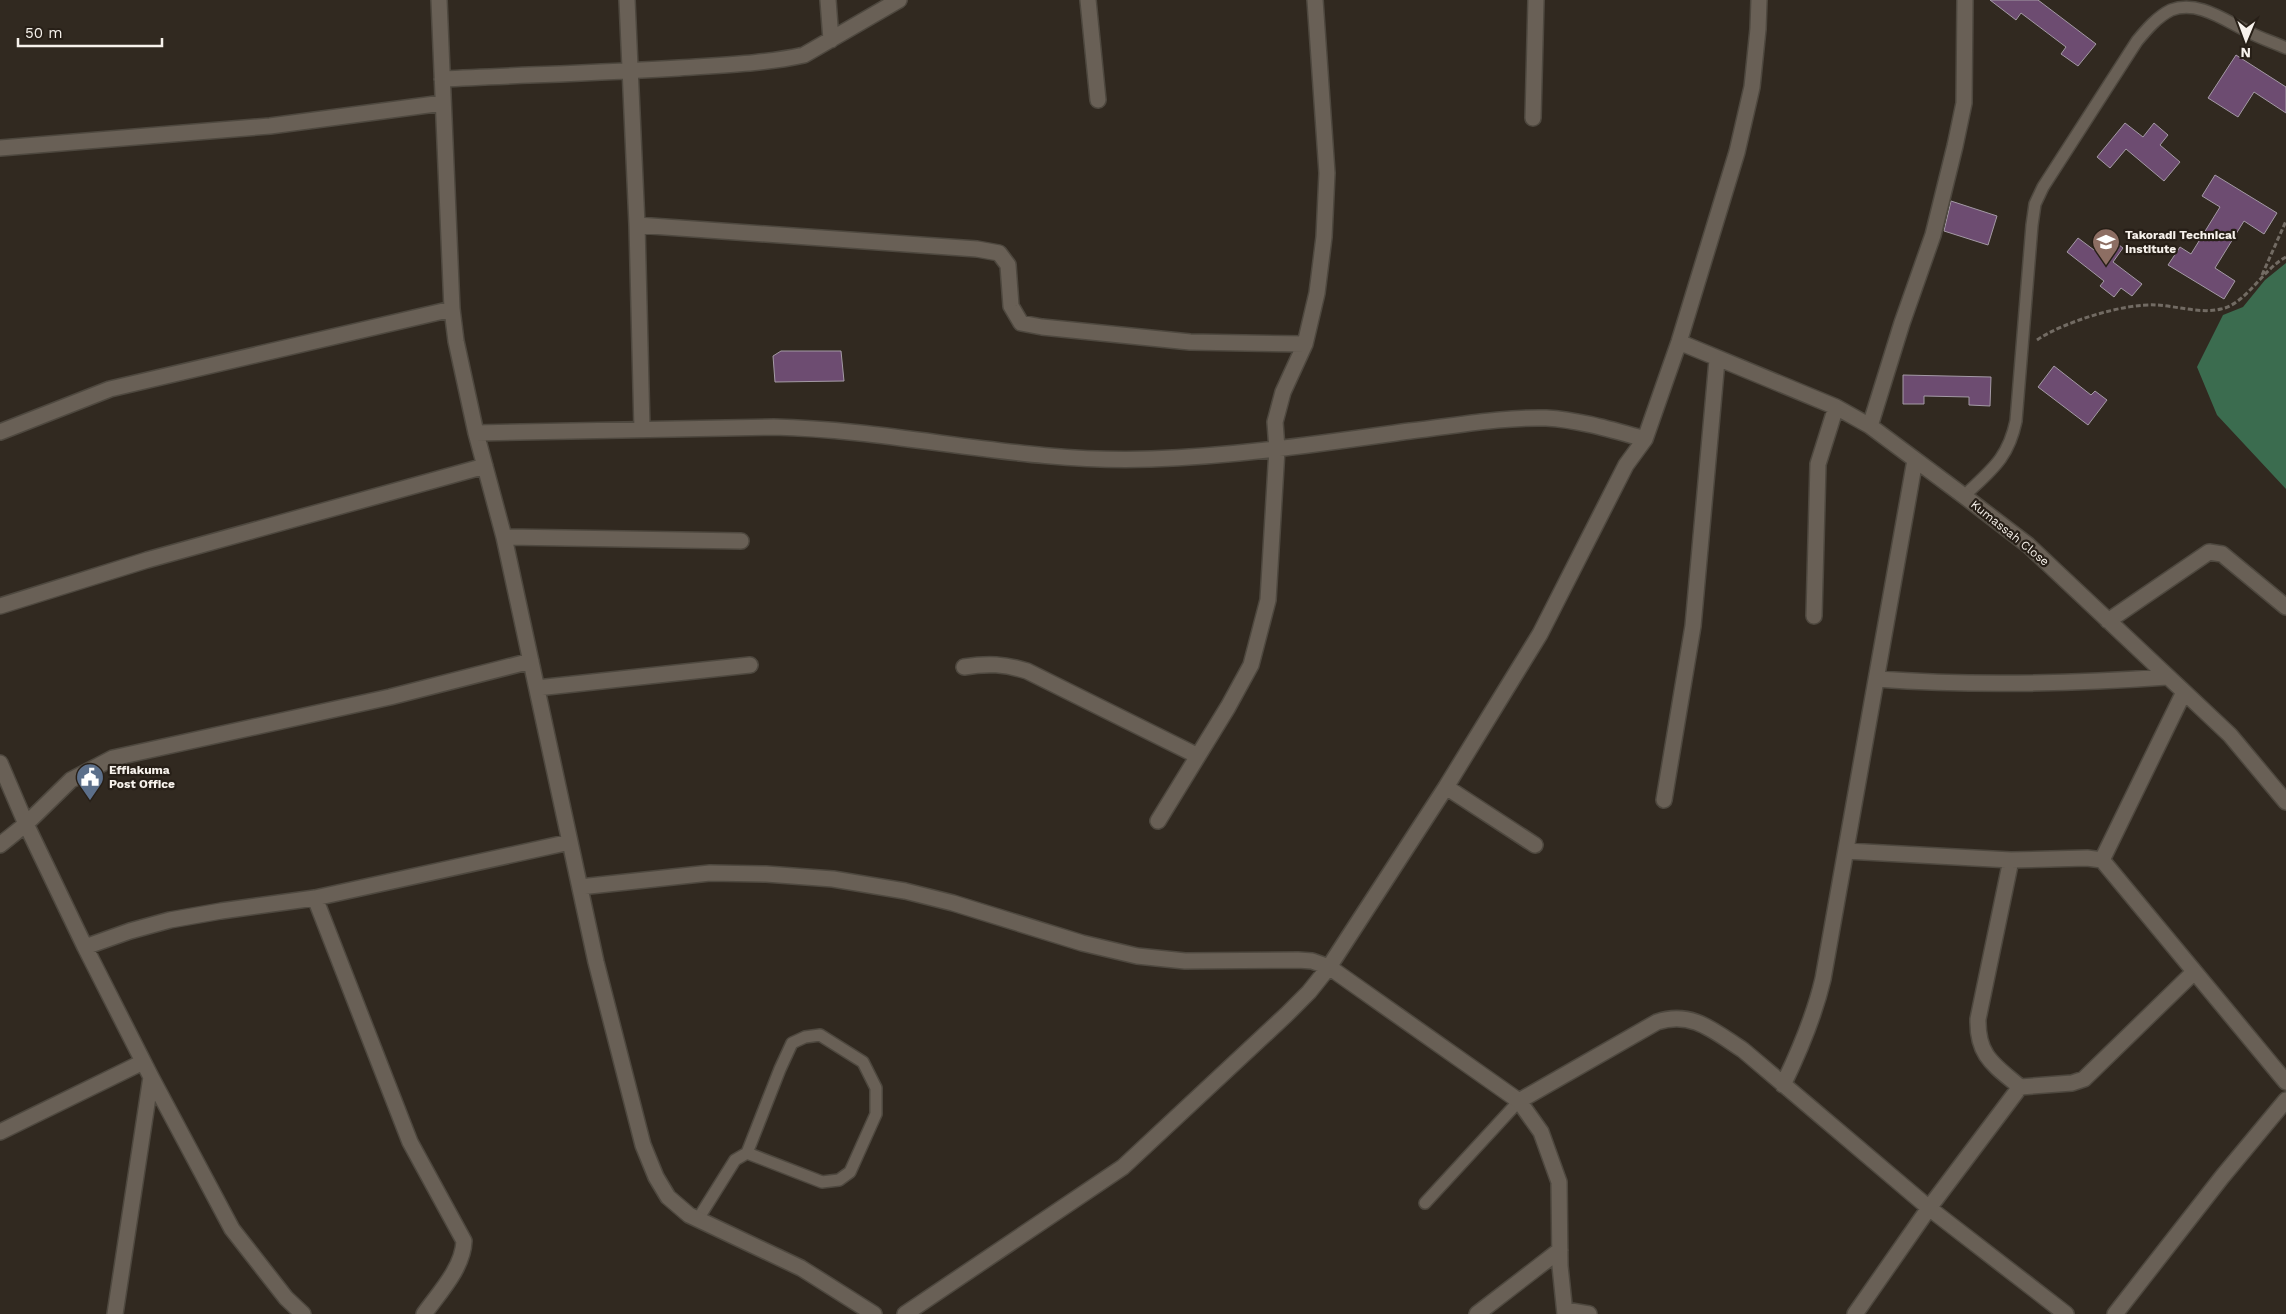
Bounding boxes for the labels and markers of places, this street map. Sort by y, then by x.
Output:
school or university icon: Takoradi Technical Institute [2091,227,2121,266]
place label: Takoradi Technical Institute [2125,228,2236,256]
public building icon: Effiakuma Post Office [75,762,105,801]
place label: Effiakuma Post Office [109,763,175,791]

